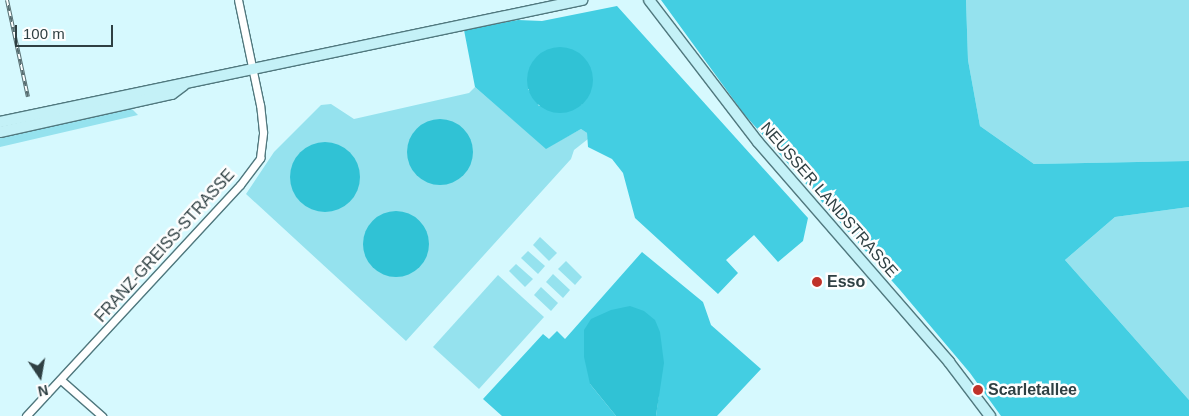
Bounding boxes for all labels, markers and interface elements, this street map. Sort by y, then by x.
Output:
scale bar [18,15,115,47]
text: 100 m [23,25,65,42]
street label: NEUSSER LANDSTRASSE [756,119,902,281]
street label: FRANZ-GREISS-STRASSE [91,166,239,326]
place label: Esso [827,272,865,292]
marker: Esso [811,276,823,288]
north arrow [15,351,65,401]
place label: Scarletallee [988,380,1077,400]
text: N [37,382,50,400]
marker: Scarletallee [972,384,984,396]

